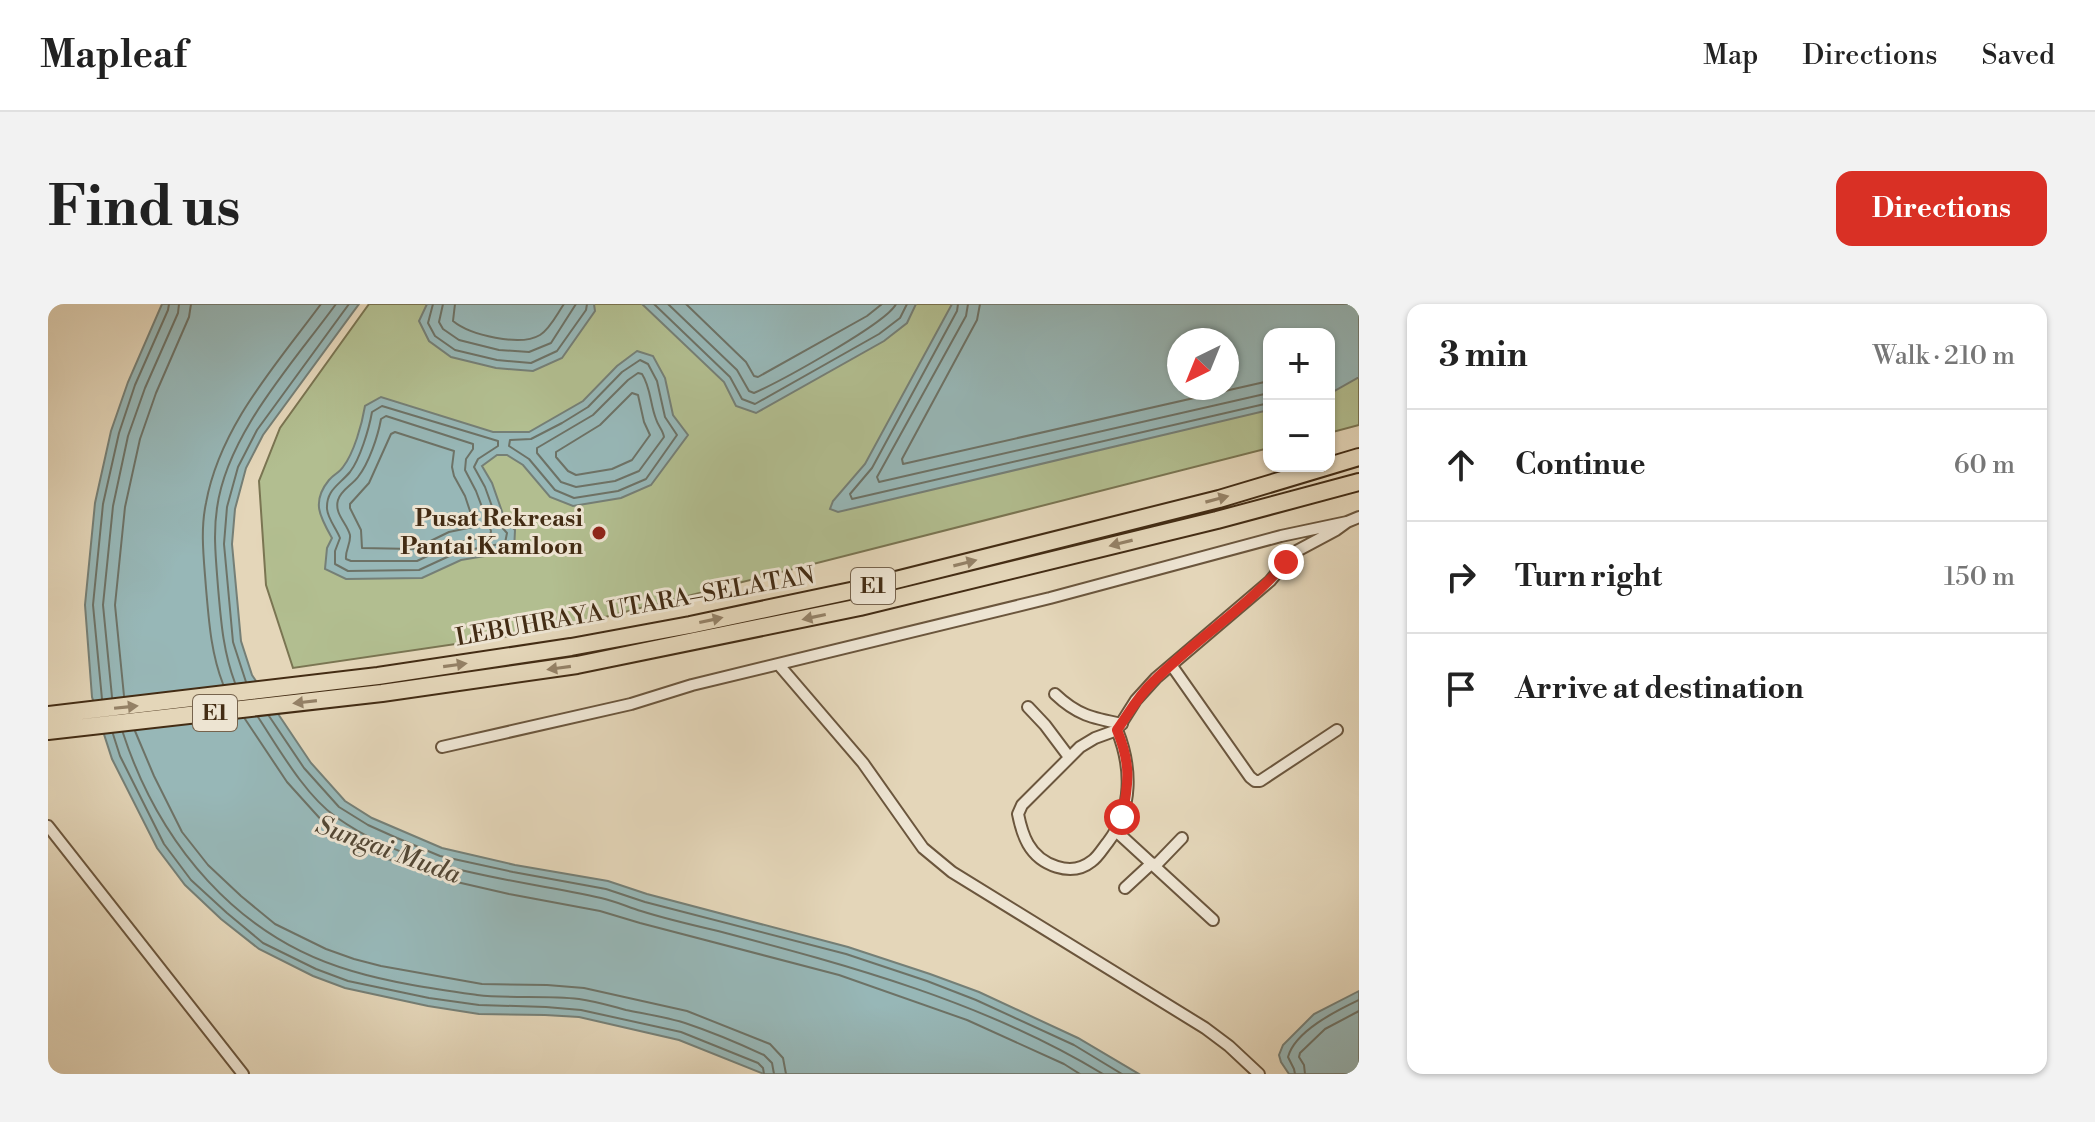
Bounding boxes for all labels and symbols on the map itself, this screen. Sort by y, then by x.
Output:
north arrow [1167,328,1239,400]
one-way arrow [1204,493,1229,505]
place label: Pusat Rekreasi Pantai Kamloon [400,504,583,562]
marker: Pusat Rekreasi Pantai Kamloon [590,524,608,542]
one-way arrow [1108,538,1133,550]
route end [1268,544,1304,580]
one-way arrow [952,556,977,569]
street label: LEBUHRAYA UTARA–SELATAN [453,561,817,653]
road number: E1 [851,568,895,604]
one-way arrow [801,611,826,624]
one-way arrow [699,613,724,626]
one-way arrow [443,658,468,671]
one-way arrow [546,662,571,675]
road number: E1 [193,695,237,731]
one-way arrow [292,696,317,709]
one-way arrow [113,700,138,713]
route start [1104,799,1140,835]
water label: Sungai Muda [311,809,465,891]

